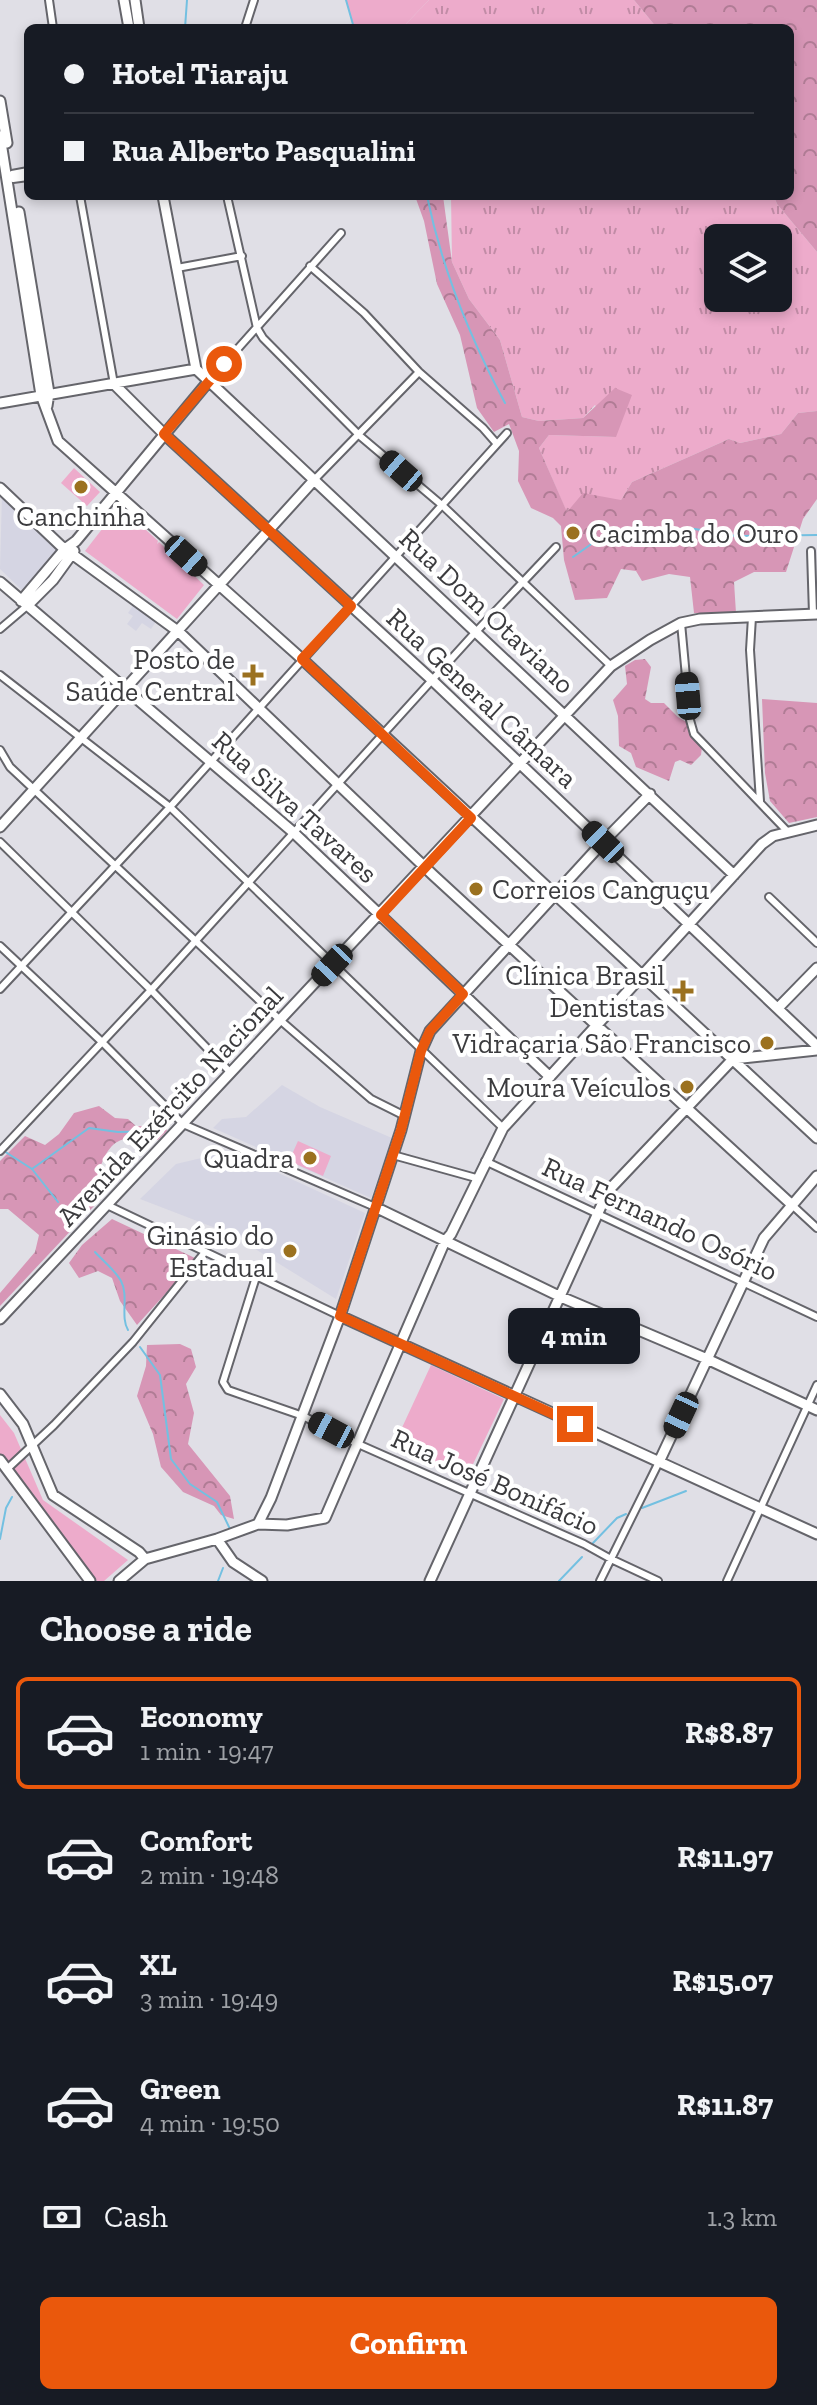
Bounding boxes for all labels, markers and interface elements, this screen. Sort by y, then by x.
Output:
text: Hotel Tiaraju [112,56,288,92]
text: Rua Alberto Pasqualini [112,133,415,169]
map controls [704,224,792,312]
button: layers [704,224,792,312]
route start [206,346,242,382]
car [375,446,427,496]
marker: Canchinha [72,478,90,496]
place label: Canchinha [16,500,146,533]
place label: Cacimba do Ouro [589,517,799,550]
street label: Rua Dom Otaviano [393,521,581,701]
marker: Cacimba do Ouro [564,524,582,542]
car [160,531,212,581]
street label: Rua General Câmara [380,601,584,795]
place label: Posto de Saúde Central [66,643,235,708]
marker: Posto de Saúde Central [242,664,264,686]
car [674,671,702,721]
street label: Rua Silva Tavares [206,724,384,890]
car [577,817,629,867]
place label: Correios Canguçu [492,873,710,906]
marker: Correios Canguçu [467,880,485,898]
car [307,939,357,991]
place label: Clínica Brasil Dentistas [505,959,665,1024]
street label: Avenida Exército Nacional [50,979,290,1233]
marker: Clínica Brasil Dentistas [672,980,694,1002]
place label: Vidraçaria São Francisco [452,1027,751,1060]
marker: Vidraçaria São Francisco [758,1034,776,1052]
place label: Moura Veículos [486,1071,671,1104]
marker: Moura Veículos [678,1078,696,1096]
place label: Quadra [204,1142,294,1175]
marker: Quadra [301,1149,319,1167]
street label: Rua Fernando Osório [537,1150,783,1288]
place label: Ginásio do Estadual [147,1219,274,1284]
marker: Ginásio do Estadual [281,1242,299,1260]
callout: 4 min [509,1308,641,1364]
text: 4 min [541,1320,607,1352]
car [660,1388,702,1442]
route end [557,1406,593,1442]
car [304,1408,358,1452]
street label: Rua José Bonifácio [386,1422,604,1542]
text: Choose a ride [40,1607,252,1650]
icon: car [44,1697,116,1769]
text: Economy [140,1699,263,1735]
text: R$8.87 [685,1715,773,1751]
text: 1 min · 19:47 [140,1735,274,1767]
icon: car [44,1821,116,1893]
text: Comfort [140,1823,252,1859]
text: R$11.97 [677,1839,773,1875]
text: 2 min · 19:48 [140,1859,279,1891]
icon: car [44,1945,116,2017]
text: XL [140,1947,177,1983]
text: R$15.07 [672,1963,773,1999]
text: 3 min · 19:49 [140,1983,278,2015]
icon: car [44,2069,116,2141]
text: Green [140,2071,220,2107]
text: R$11.87 [677,2087,773,2123]
text: 4 min · 19:50 [140,2107,280,2139]
icon: cash [40,2195,84,2239]
text: Cash [104,2199,168,2235]
text: 1.3 km [707,2201,777,2233]
button: Confirm [40,2297,777,2389]

